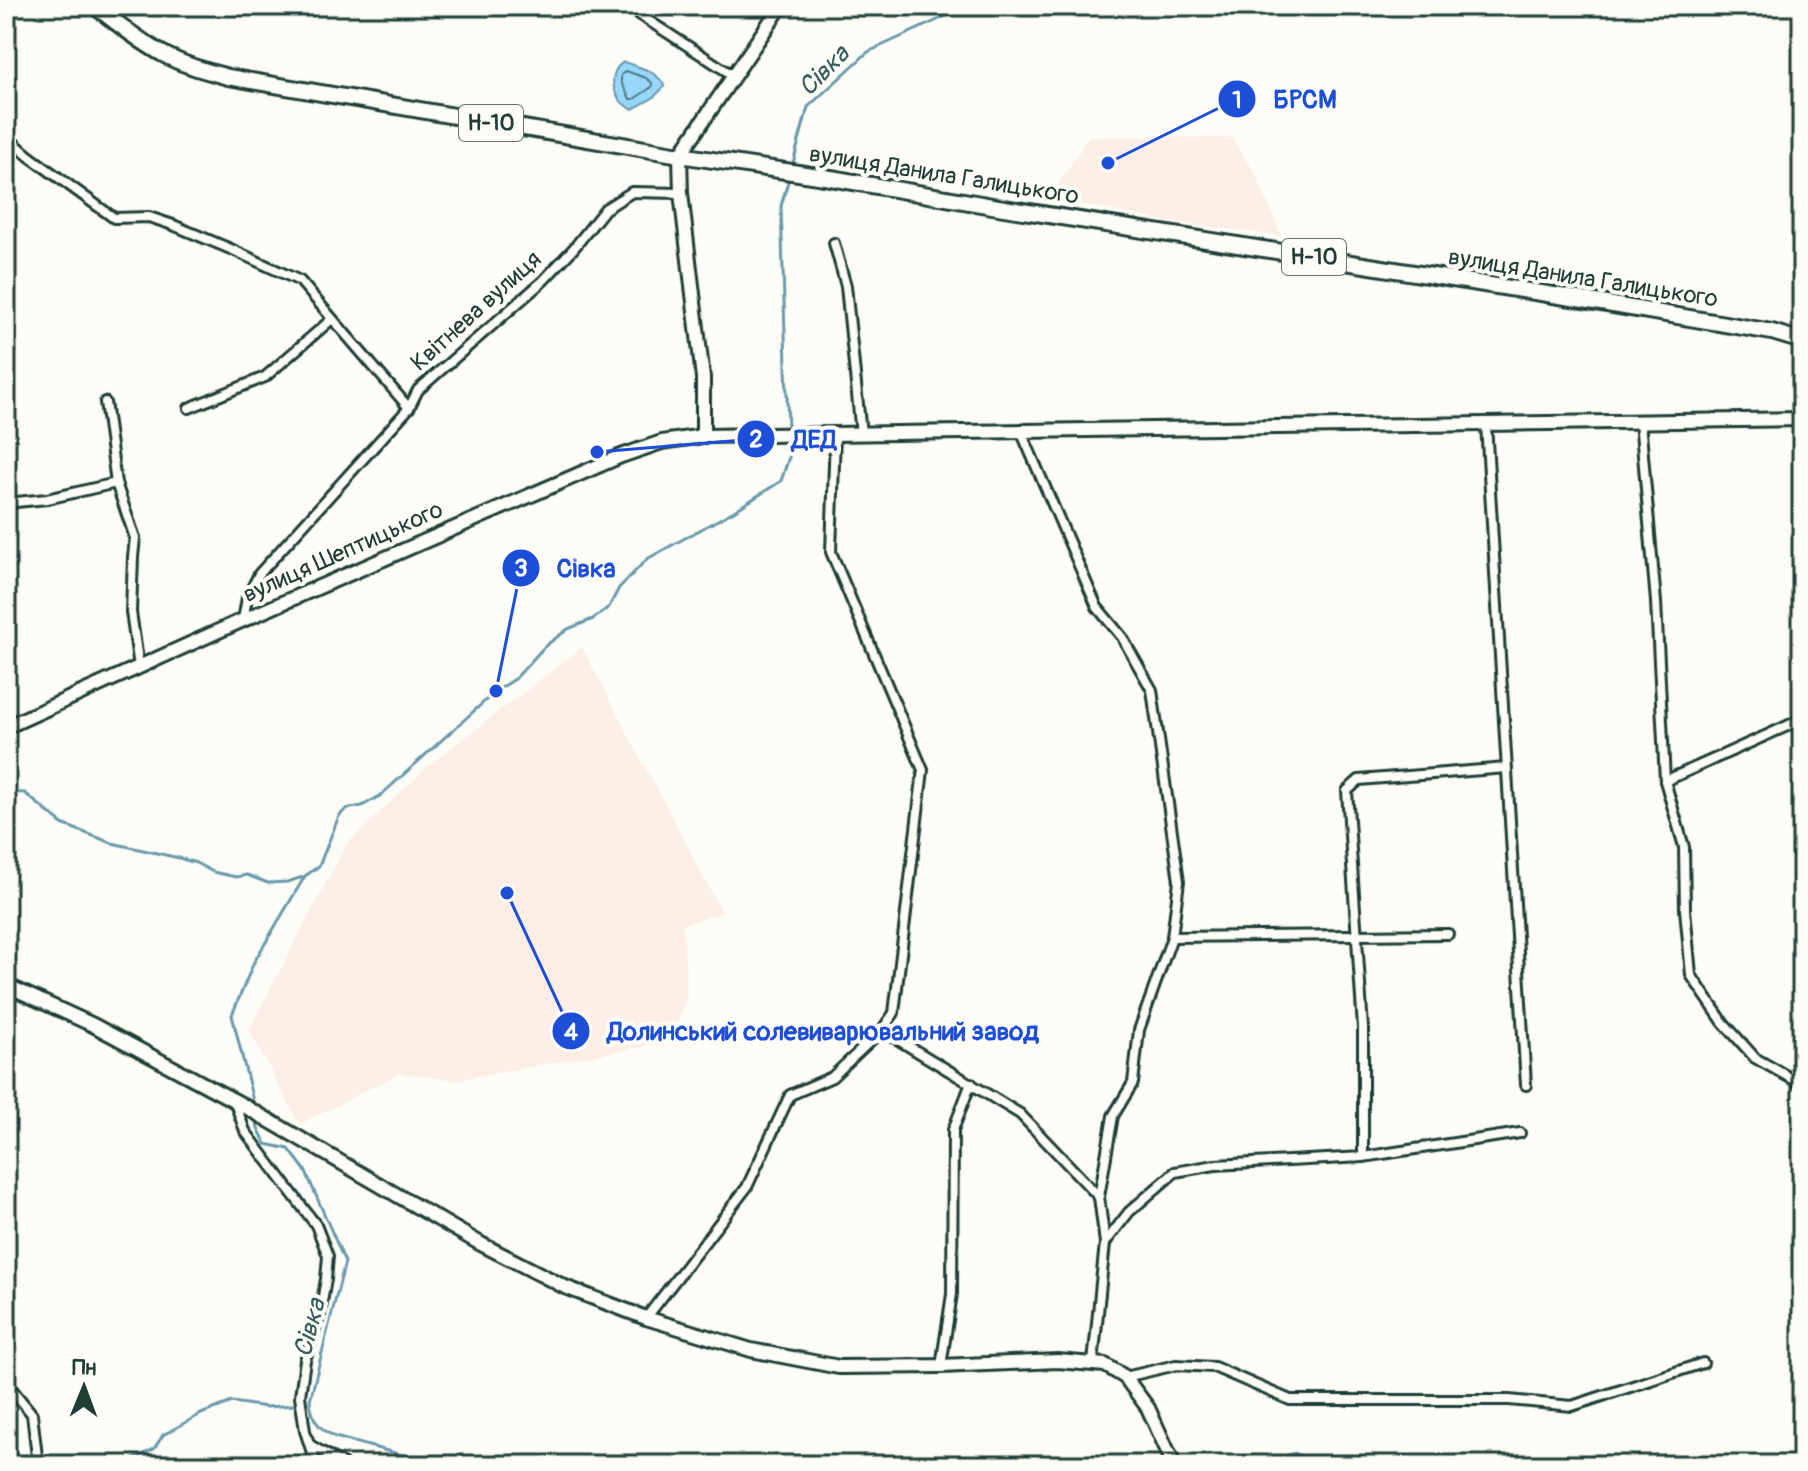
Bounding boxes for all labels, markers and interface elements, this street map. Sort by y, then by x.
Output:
water label: Сівка [792,37,858,103]
callout: БРСМ [1217,74,1353,124]
text: БРСМ [1273,84,1337,116]
text: 1 [1232,86,1242,115]
road number: Н-10 [459,105,523,141]
street label: вулиця Данила Галицького [807,139,1081,211]
road number: Н-10 [1282,239,1346,275]
street label: вулиця Данила Галицького [1446,242,1720,314]
street label: Квітнева вулиця [405,245,547,377]
callout: ДЕД [736,414,853,464]
text: ДЕД [790,424,838,456]
text: 2 [749,425,763,454]
street label: вулиця Шептицького [239,495,448,609]
callout: Сівка [501,543,632,593]
text: Сівка [557,553,615,585]
text: 3 [514,554,528,583]
callout: Долинський солевиварювальний завод [551,1006,1054,1056]
text: Долинський солевиварювальний завод [605,1016,1039,1048]
text: 4 [564,1018,578,1047]
water label: Сівка [287,1294,334,1361]
north arrow [44,1347,124,1427]
text: Пн [72,1354,97,1382]

